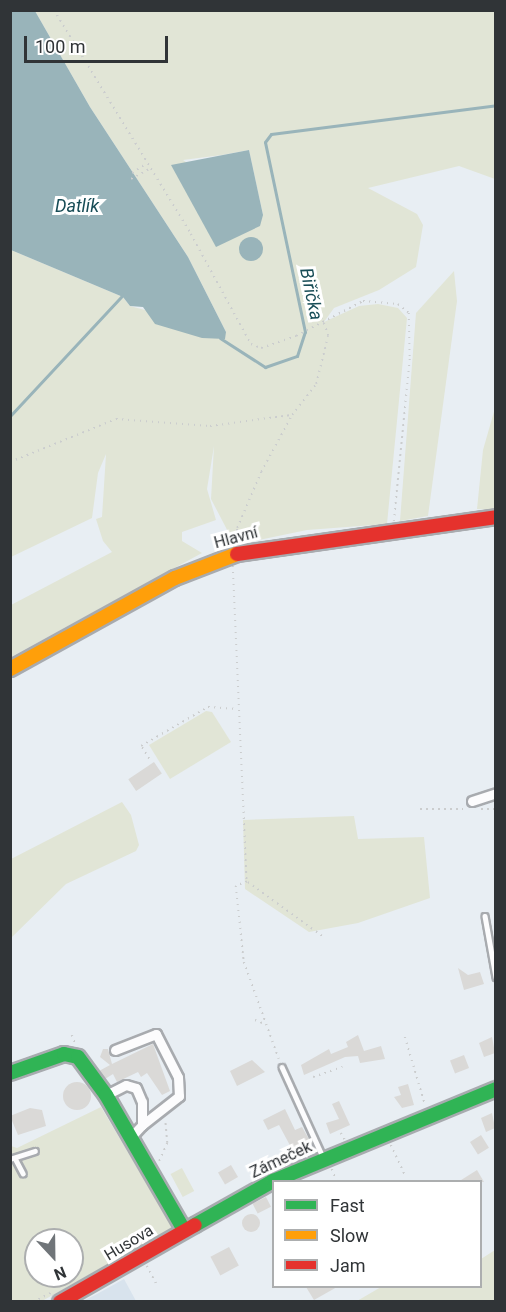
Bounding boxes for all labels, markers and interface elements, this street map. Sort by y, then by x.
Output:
scale bar [27,24,171,62]
text: 100 m [35,36,86,57]
water label: Datlík [55,195,99,217]
water label: Biřička [295,266,327,322]
street label: Hlavní [212,523,260,553]
street label: Zámeček [247,1137,315,1183]
legend [272,1180,482,1288]
text: Fast [330,1195,365,1216]
street label: Husova [101,1221,157,1265]
text: Slow [330,1225,369,1246]
north arrow [24,1228,84,1288]
text: Jam [330,1255,366,1276]
text: N [51,1262,69,1284]

